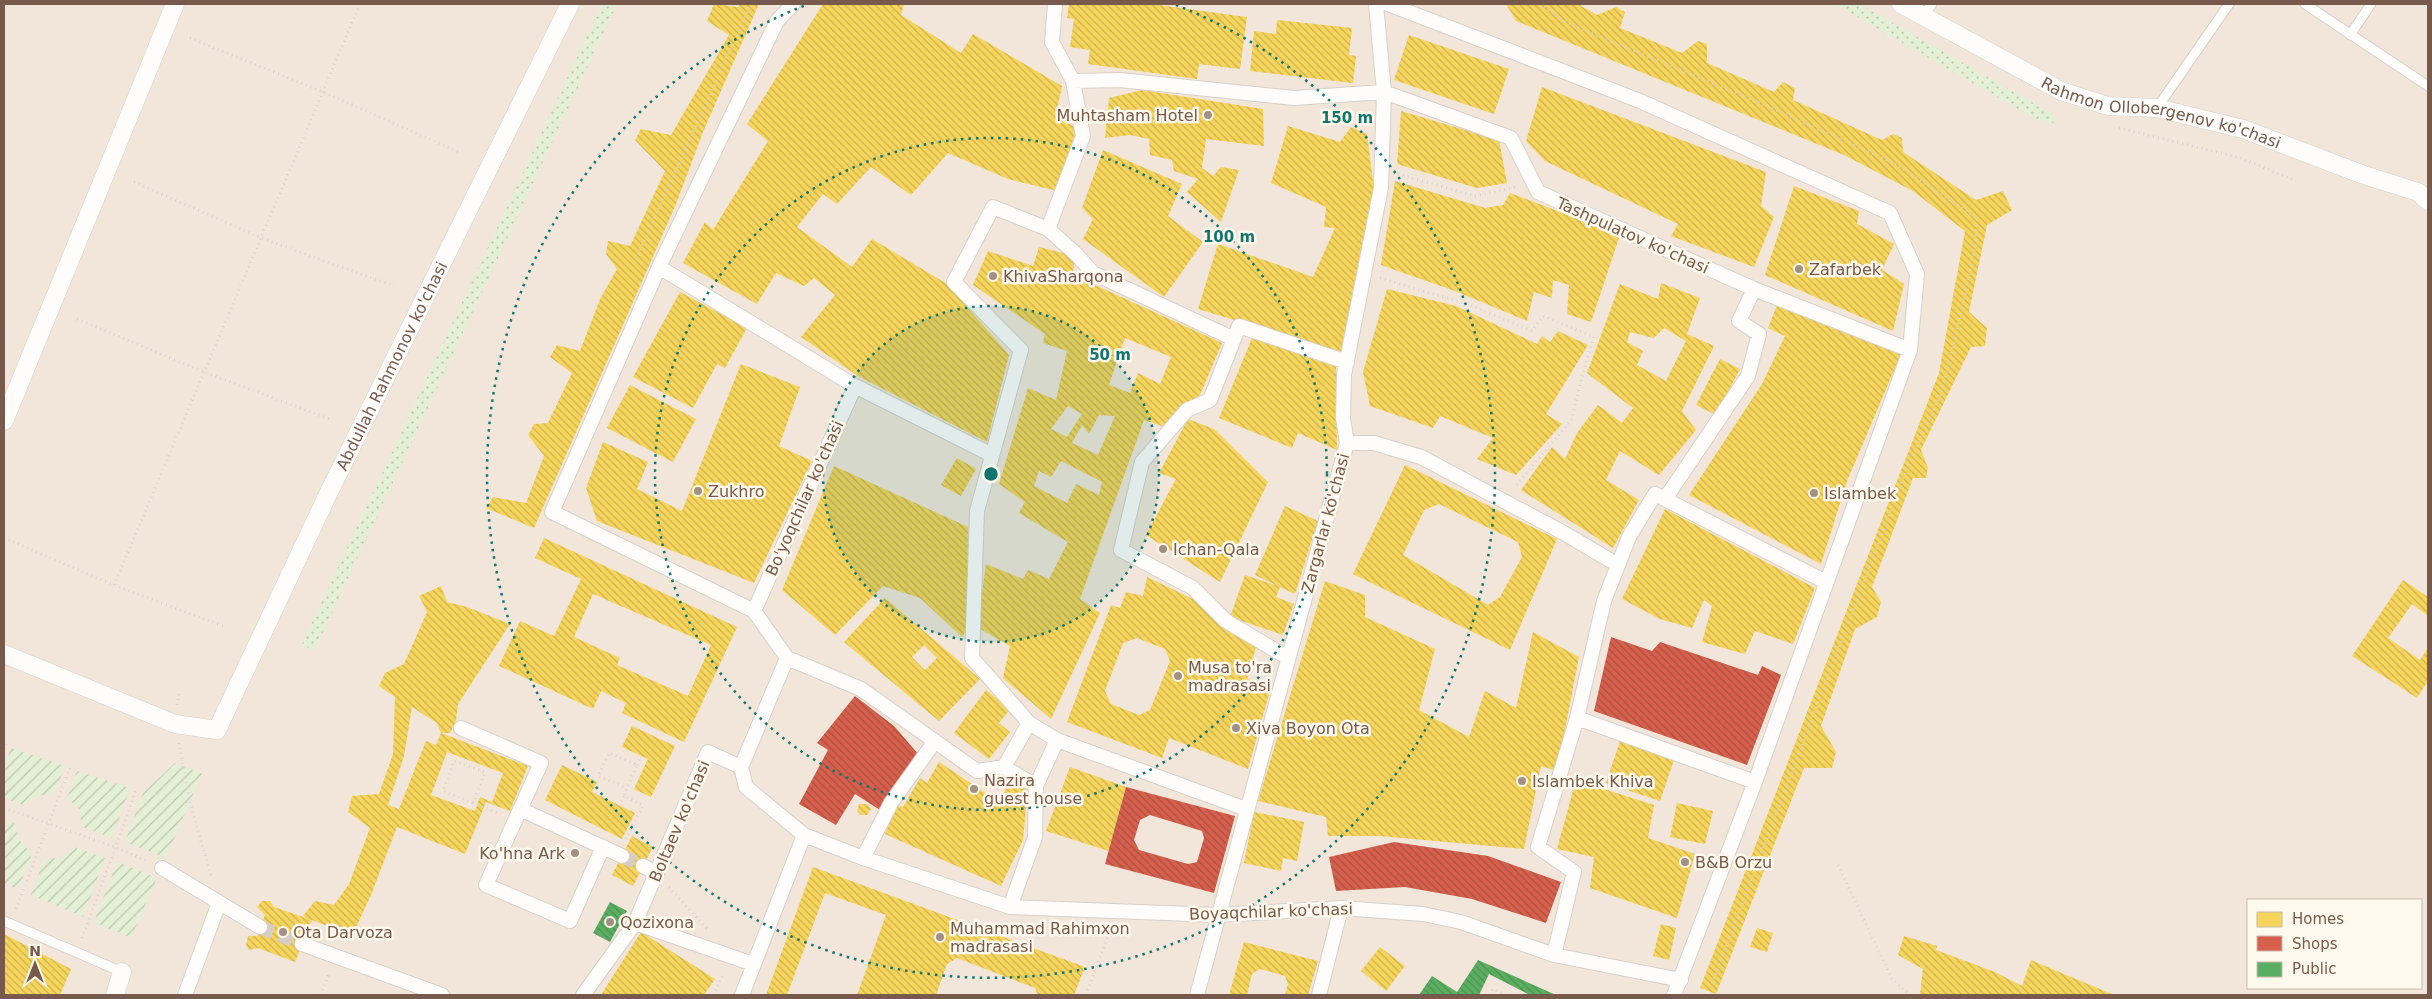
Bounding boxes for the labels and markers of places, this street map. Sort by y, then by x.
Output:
place label: Muhtasham Hotel [1057,106,1198,125]
marker: Muhtasham Hotel [1202,109,1214,121]
place label: Zafarbek [1809,260,1882,279]
marker: Zafarbek [1793,263,1805,275]
place label: KhivaSharqona [1003,267,1124,286]
marker: KhivaSharqona [987,270,999,282]
centre of rings [982,465,1000,483]
place label: Zukhro [708,482,765,501]
place label: Islambek [1824,484,1897,503]
marker: Zukhro [692,485,704,497]
marker: Islambek [1808,487,1820,499]
place label: Ichan-Qala [1173,540,1260,559]
marker: Ichan-Qala [1157,543,1169,555]
place label: Musa to'ra madrasasi [1188,658,1272,695]
marker: Musa to'ra madrasasi [1172,670,1184,682]
place label: Xiva Boyon Ota [1246,719,1370,738]
marker: Xiva Boyon Ota [1230,722,1242,734]
place label: Nazira guest house [984,771,1082,808]
place label: Islambek Khiva [1532,772,1654,791]
marker: Islambek Khiva [1516,775,1528,787]
marker: Nazira guest house [968,783,980,795]
place label: Ko'hna Ark [479,844,566,863]
marker: Ko'hna Ark [569,847,581,859]
place label: B&B Orzu [1695,853,1772,872]
marker: B&B Orzu [1679,856,1691,868]
place label: Qozixona [620,913,694,932]
marker: Qozixona [604,916,616,928]
place label: Muhammad Rahimxon madrasasi [950,919,1130,956]
place label: Ota Darvoza [293,923,393,942]
marker: Ota Darvoza [277,926,289,938]
marker: Muhammad Rahimxon madrasasi [934,931,946,943]

